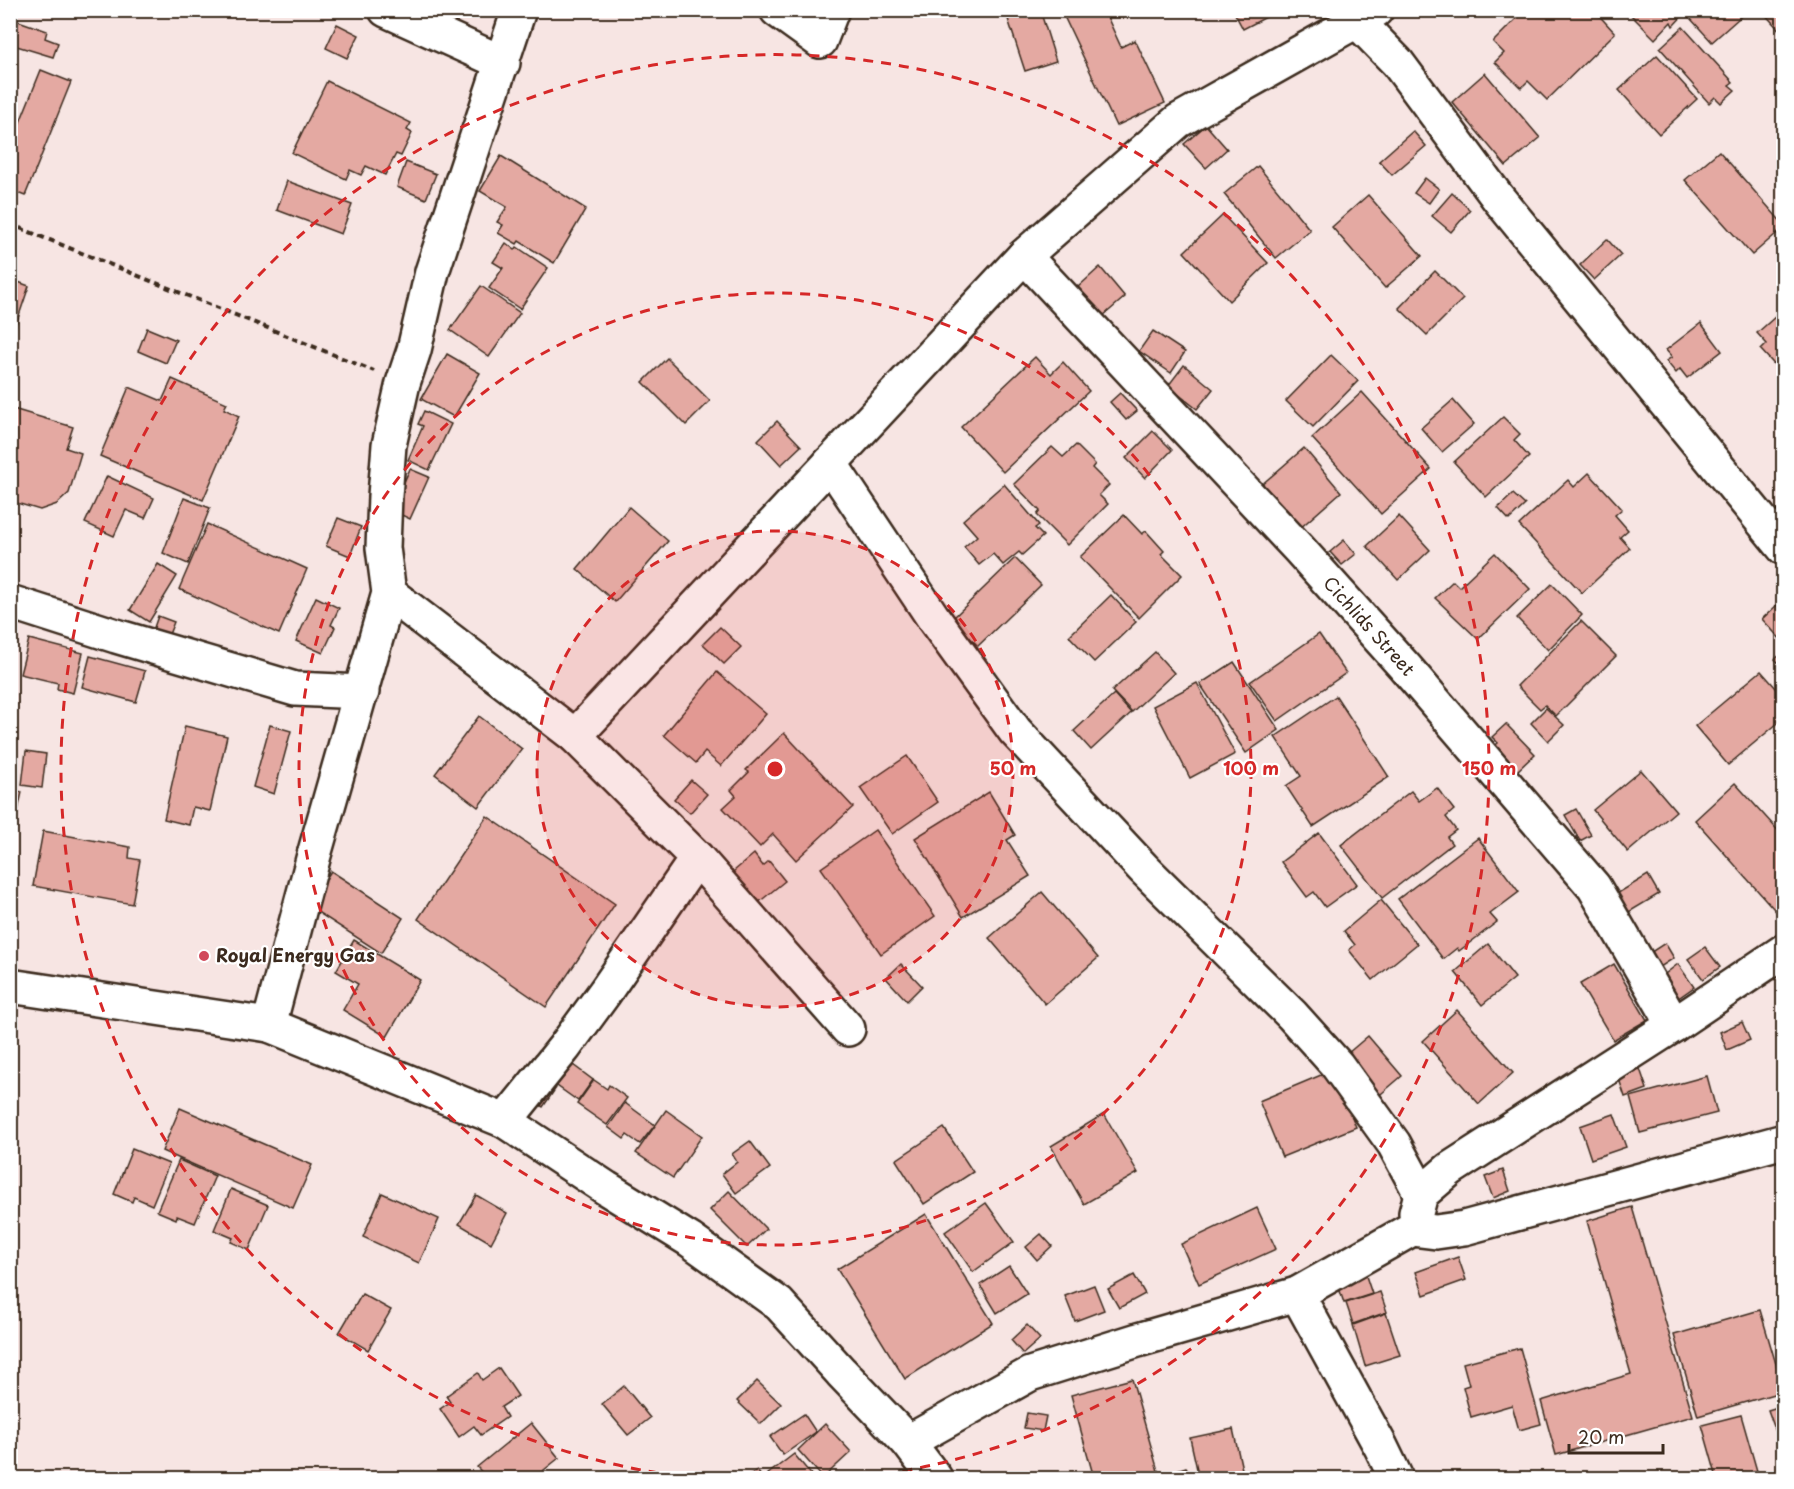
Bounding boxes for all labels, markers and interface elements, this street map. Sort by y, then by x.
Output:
street label: Cichlids Street [1318,570,1422,681]
text: 50 m [990,754,1036,781]
text: 100 m [1223,754,1279,781]
text: 150 m [1462,754,1516,781]
centre of rings [765,759,785,779]
place label: Royal Energy Gas [216,941,375,968]
marker: Royal Energy Gas [197,949,211,963]
scale bar [1569,1417,1664,1455]
text: 20 m [1578,1423,1624,1450]

